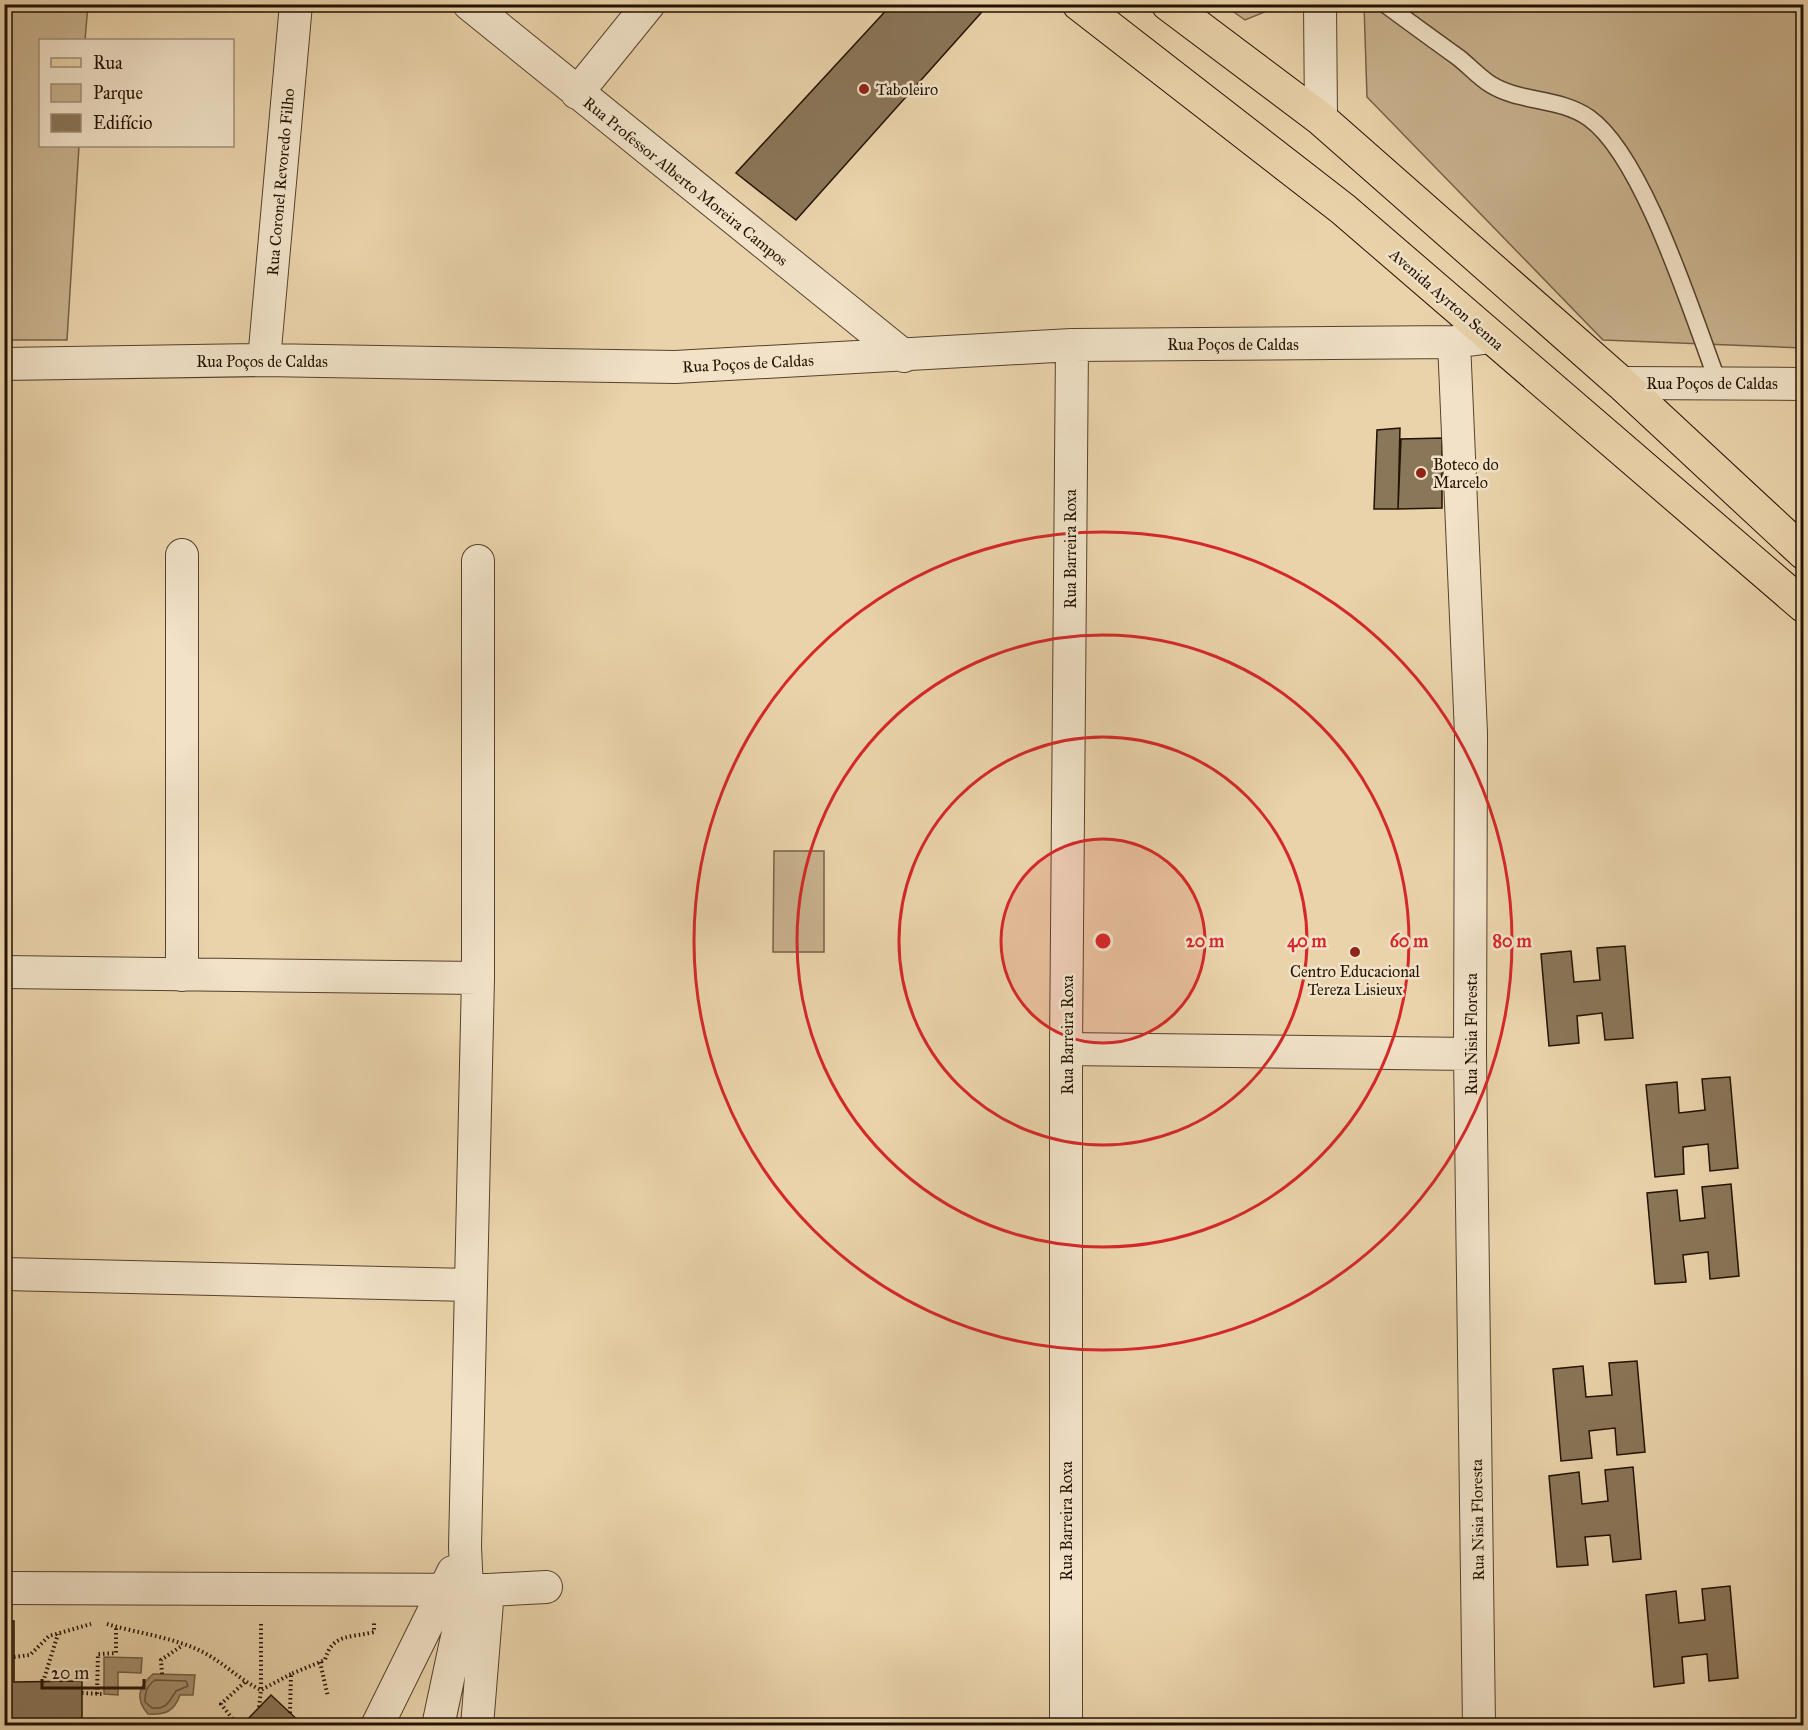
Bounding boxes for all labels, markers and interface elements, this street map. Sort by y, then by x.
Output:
legend [39,39,234,147]
text: Rua [93,52,123,74]
place label: Taboleiro [876,80,938,99]
text: Parque [93,82,143,105]
marker: Taboleiro [857,82,871,96]
street label: Rua Coronel Revoredo Filho [263,88,298,276]
street label: Rua Professor Alberto Moreira Campos [580,93,792,270]
text: Edifício [93,112,152,134]
street label: Avenida Ayrton Senna [1385,244,1508,354]
street label: Rua Poços de Caldas [1167,335,1299,354]
street label: Rua Poços de Caldas [682,351,814,376]
street label: Rua Poços de Caldas [196,352,328,371]
street label: Rua Poços de Caldas [1646,374,1778,393]
place label: Boteco do Marcelo [1433,455,1499,492]
marker: Boteco do Marcelo [1414,466,1428,480]
street label: Rua Barreira Roxa [1061,489,1080,609]
text: 20 m [1186,930,1225,952]
text: 40 m [1287,930,1328,953]
text: 60 m [1390,930,1429,952]
text: 80 m [1492,930,1532,952]
centre of rings [1093,931,1113,951]
marker: Centro Educacional Tereza Lisieux [1348,945,1362,959]
place label: Centro Educacional Tereza Lisieux [1290,962,1421,999]
street label: Rua Nisia Floresta [1462,973,1481,1095]
street label: Rua Barreira Roxa [1058,975,1077,1095]
street label: Rua Nisia Floresta [1467,1459,1488,1581]
street label: Rua Barreira Roxa [1057,1461,1076,1581]
scale bar [42,1652,144,1690]
text: 20 m [51,1662,89,1684]

